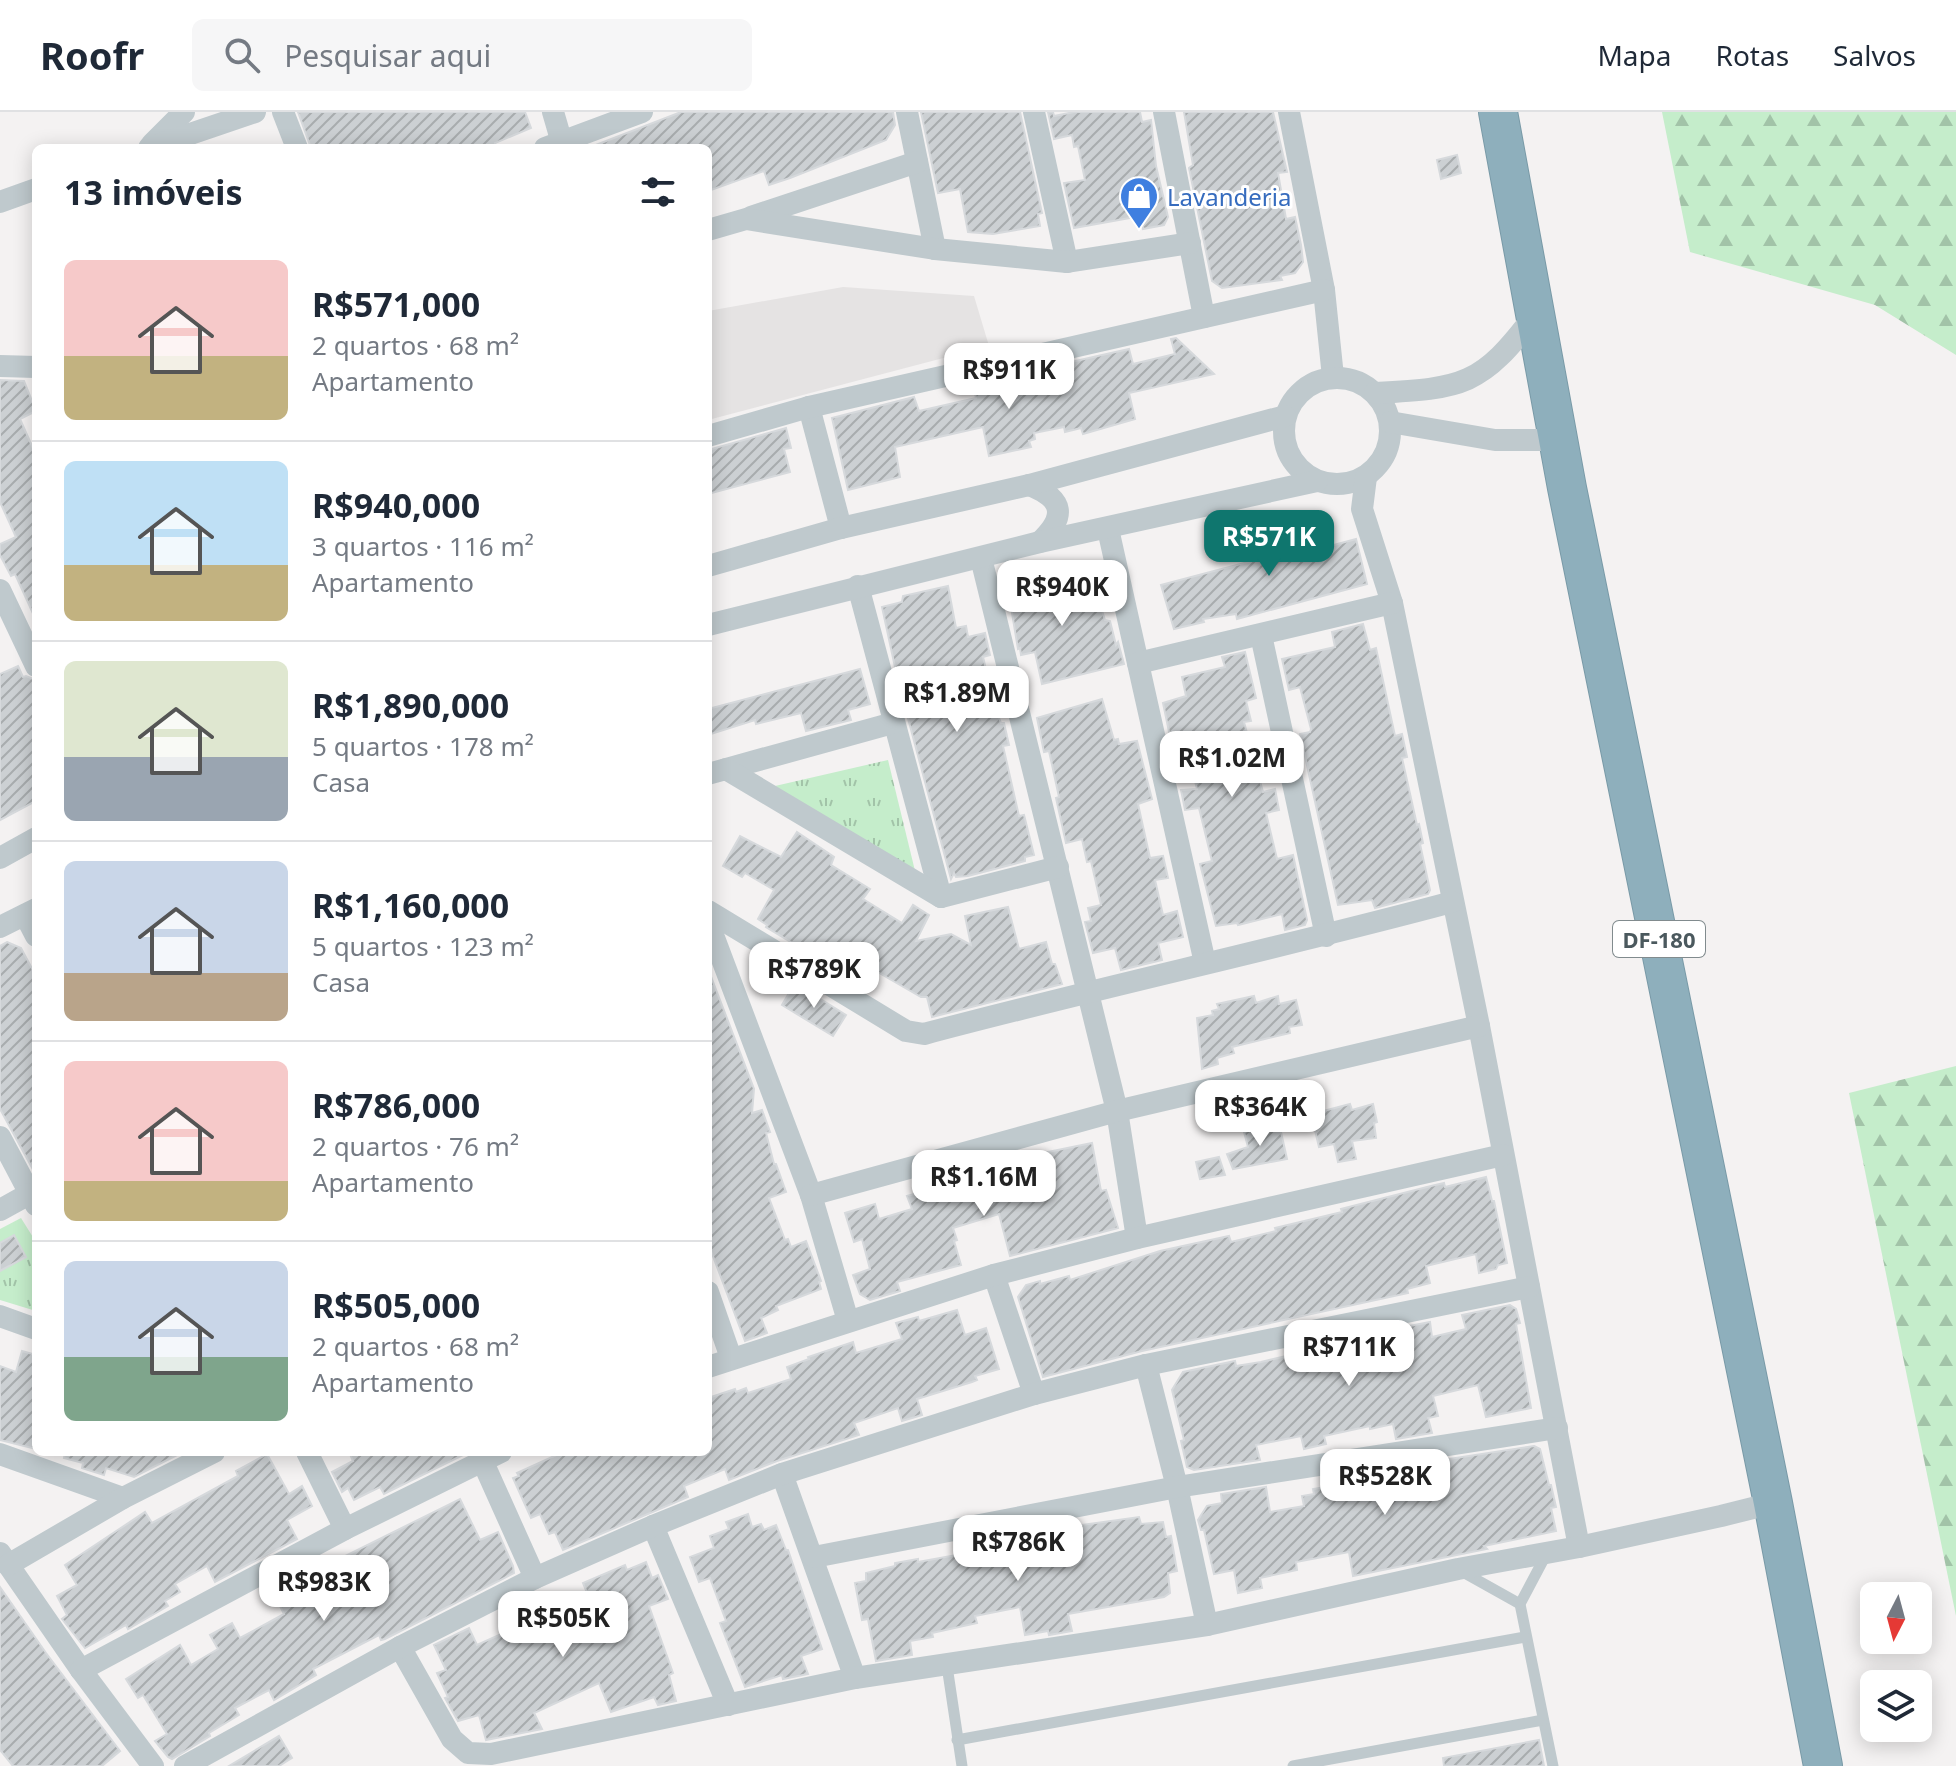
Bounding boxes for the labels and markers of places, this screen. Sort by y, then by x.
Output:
shop icon: Lavanderia [1118,175,1160,230]
place label: Lavanderia [1167,180,1291,213]
pin: R$911K [944,343,1074,411]
pin: R$571K [1204,510,1334,578]
pin: R$940K [997,560,1127,628]
pin: R$1.89M [883,666,1031,734]
pin: R$1.02M [1158,731,1306,799]
pin: R$789K [749,942,879,1010]
pin: R$364K [1195,1080,1325,1148]
pin: R$1.16M [910,1150,1058,1218]
pin: R$711K [1284,1320,1414,1388]
pin: R$528K [1320,1449,1450,1517]
pin: R$786K [953,1515,1083,1583]
pin: R$983K [259,1555,389,1623]
pin: R$505K [498,1591,628,1659]

